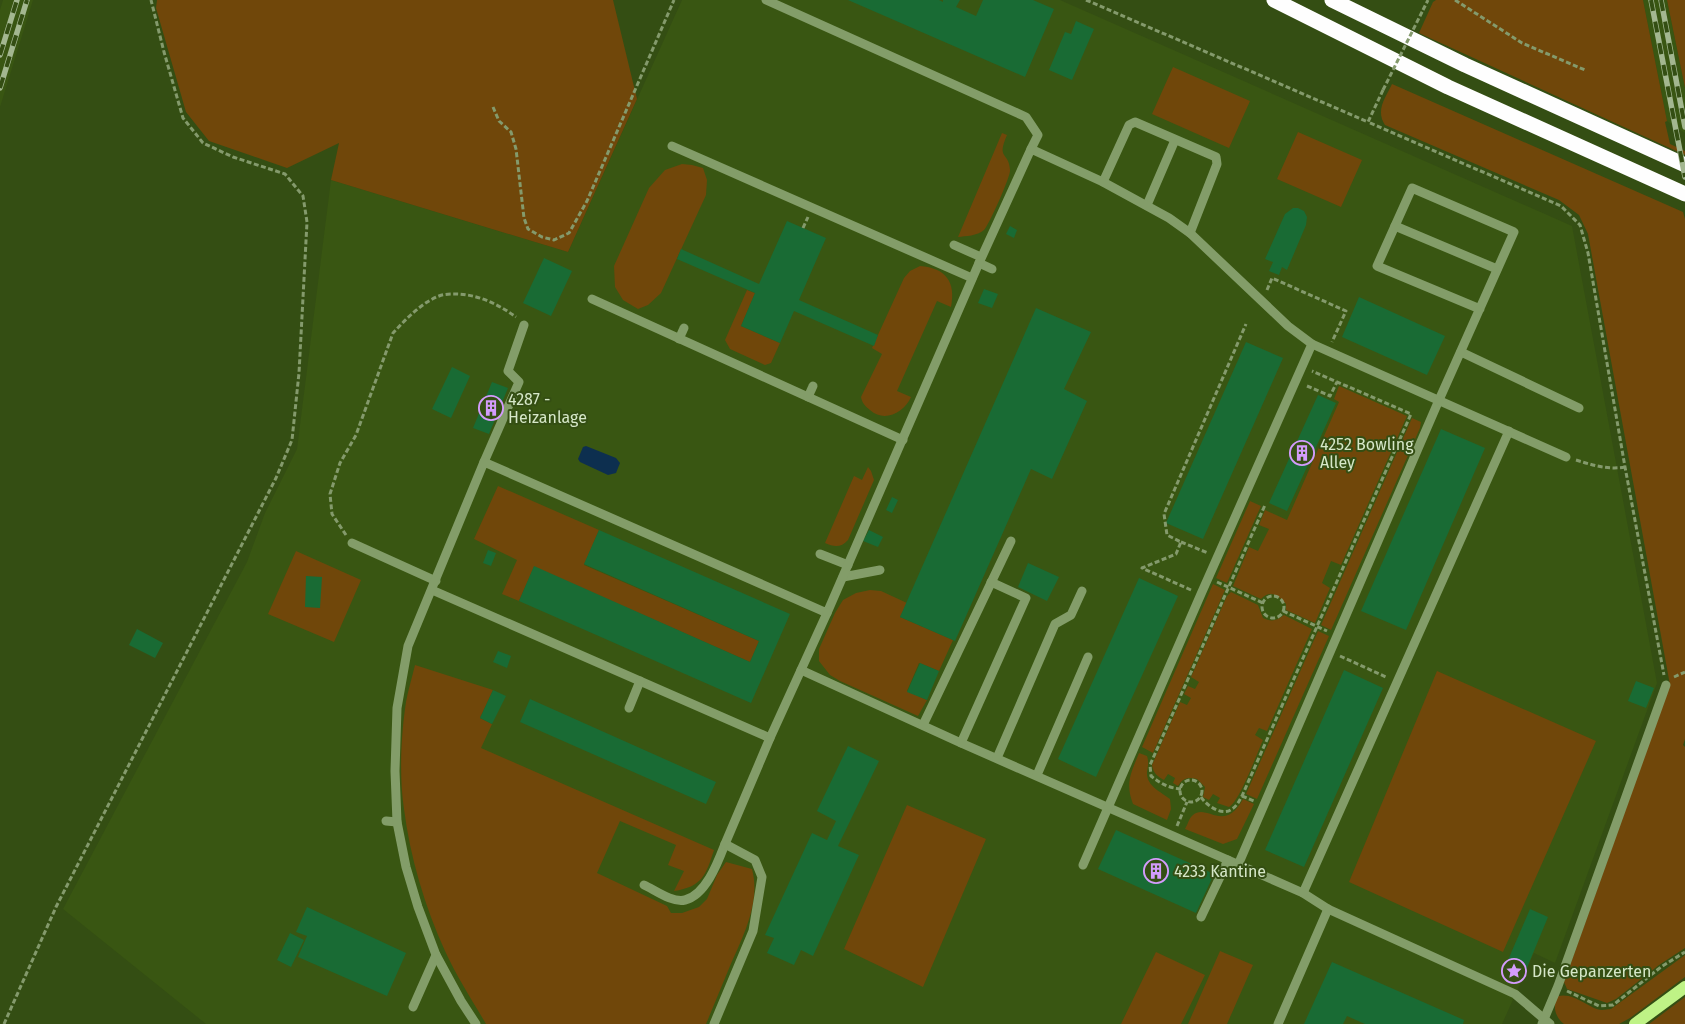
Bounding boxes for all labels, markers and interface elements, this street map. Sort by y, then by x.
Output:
place label: 4287 - Heizanlage [508,390,587,427]
building icon: 4287 - Heizanlage [478,395,504,421]
place label: 4252 Bowling Alley [1320,435,1414,472]
building icon: 4252 Bowling Alley [1289,440,1315,466]
building icon: 4233 Kantine [1143,858,1169,884]
place label: 4233 Kantine [1174,862,1266,881]
place icon: Die Gepanzerten [1501,958,1527,984]
place label: Die Gepanzerten [1532,962,1651,981]

